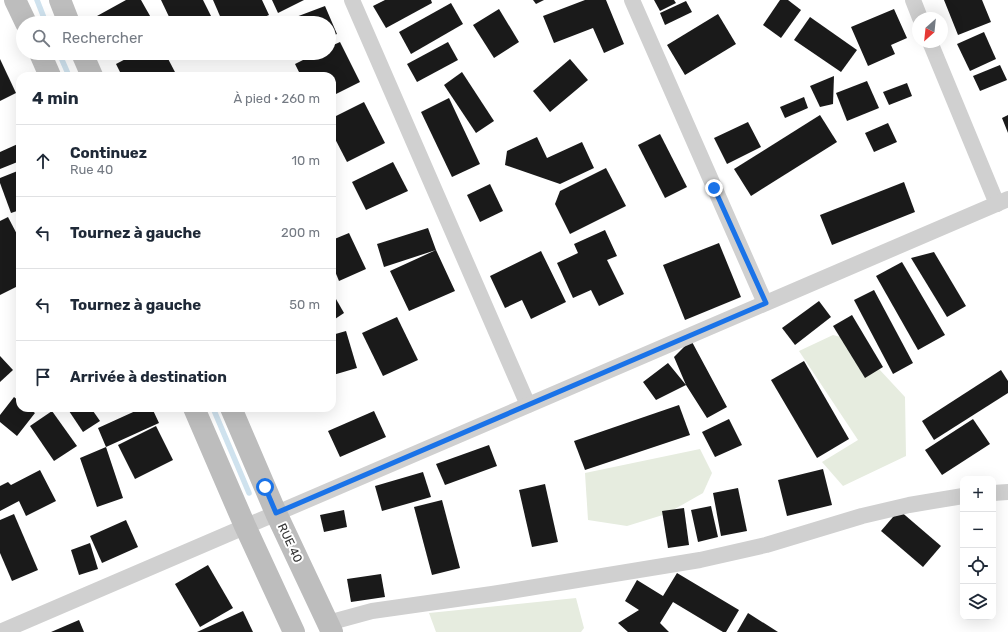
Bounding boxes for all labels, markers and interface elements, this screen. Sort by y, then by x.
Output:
north arrow [912,12,948,48]
search box [16,16,336,60]
icon: search [30,27,52,49]
text: Rechercher [62,29,143,47]
text: 4 min [32,88,79,108]
text: À pied · 260 m [233,91,320,106]
text: Continuez [70,144,147,162]
icon: ahead [32,150,54,172]
text: 10 m [291,153,320,168]
text: Rue 40 [70,162,113,177]
route end [705,179,723,197]
icon: left [32,222,54,244]
text: Tournez à gauche [70,224,201,242]
text: 200 m [281,225,320,240]
icon: left [32,294,54,316]
text: Tournez à gauche [70,296,201,314]
text: 50 m [289,297,320,312]
icon: arrive [32,366,54,388]
text: Arrivée à destination [70,368,227,386]
map controls [960,476,996,620]
button: + [960,476,996,512]
route start [256,478,274,496]
button: − [960,512,996,548]
street label: RUE 40 [275,521,305,565]
button: locate [960,548,996,584]
button: layers [960,584,996,620]

